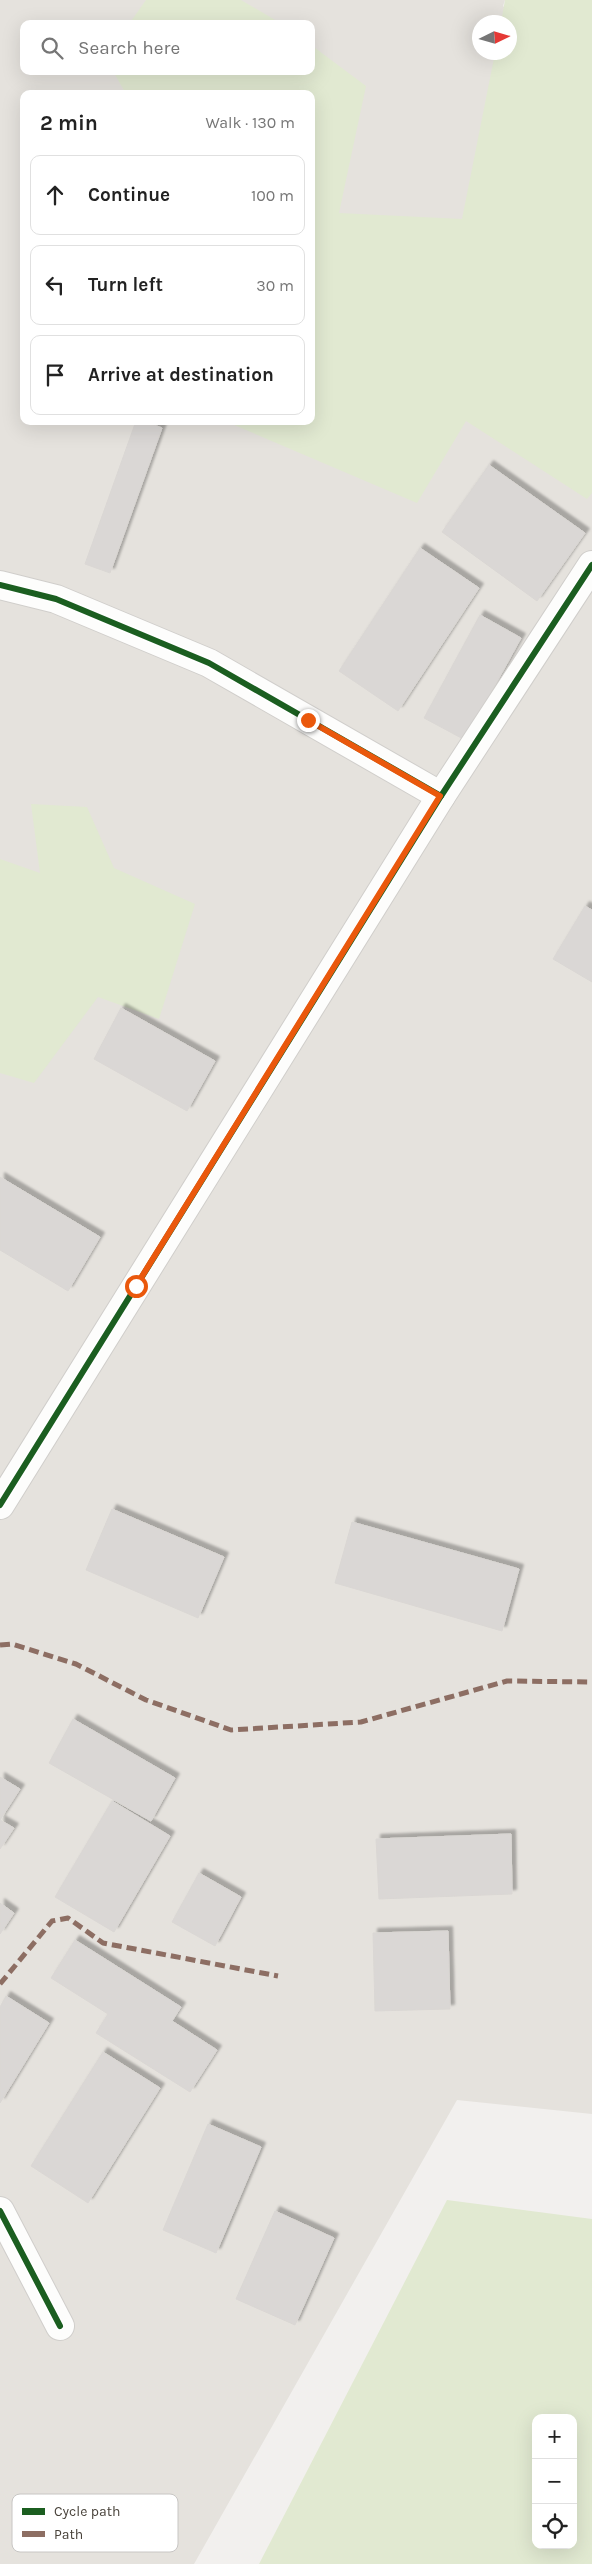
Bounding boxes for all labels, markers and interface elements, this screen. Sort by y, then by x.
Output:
north arrow [472,15,517,60]
search box [20,20,315,75]
icon: search [38,34,66,62]
text: Search here [78,37,180,59]
text: 2 min [40,111,98,135]
text: Walk · 130 m [205,113,295,132]
icon: ahead [41,181,69,209]
text: Continue [88,184,170,206]
text: 100 m [251,186,294,205]
icon: left [41,271,69,299]
text: Turn left [88,274,163,296]
text: 30 m [256,276,294,295]
icon: arrive [41,361,69,389]
text: Arrive at destination [88,364,274,386]
route end [297,709,320,732]
route start [125,1275,148,1298]
map controls [532,2414,577,2549]
button: + [532,2414,577,2459]
button: − [532,2459,577,2504]
legend [12,2494,178,2552]
text: Cycle path [54,2503,120,2520]
button: locate [532,2504,577,2549]
text: Path [54,2526,83,2543]

